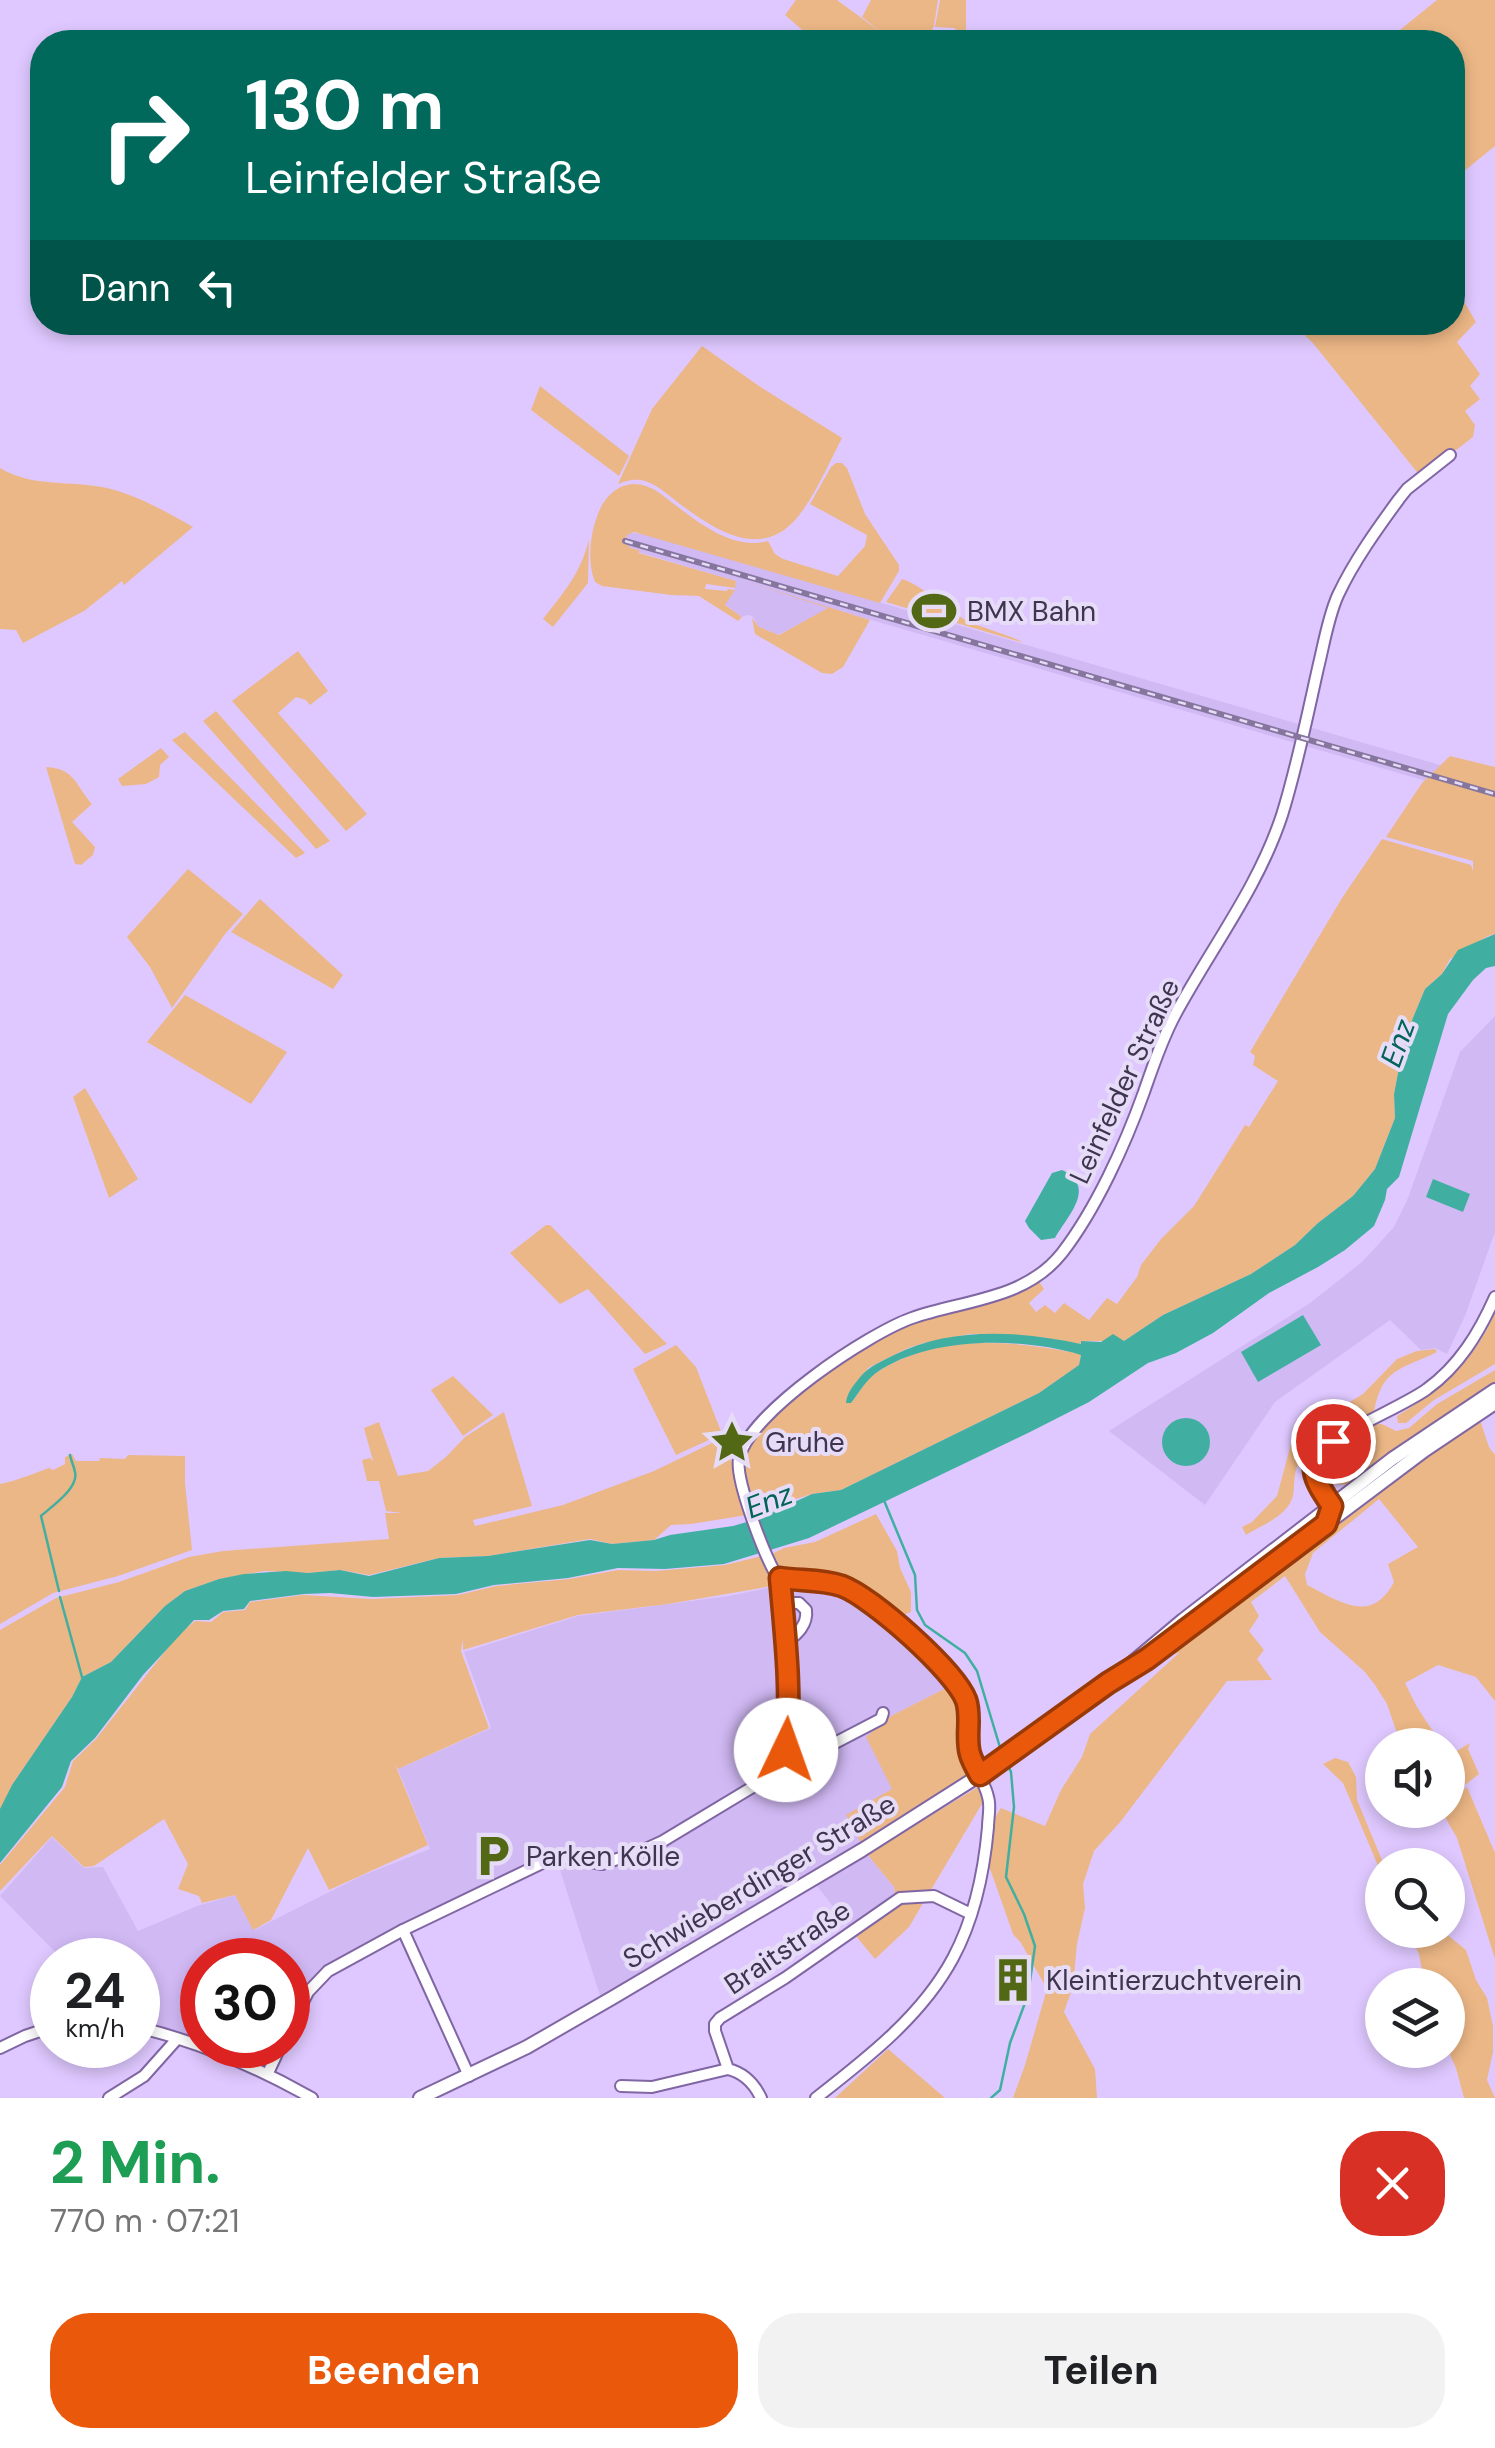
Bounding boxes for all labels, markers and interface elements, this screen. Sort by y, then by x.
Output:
text: 130 m [245,60,444,151]
icon: right [80,70,210,200]
text: Leinfelder Straße [245,148,602,207]
icon: left [190,260,245,315]
text: Dann [80,263,170,313]
sports icon: BMX Bahn [910,587,958,635]
place label: BMX Bahn [967,593,1096,630]
street label: Leinfelder Straße [1061,973,1188,1190]
water label: Enz [1371,1014,1424,1072]
pin [1291,1399,1376,1484]
icon: arrive [1306,1414,1361,1469]
place icon: Gruhe [708,1418,756,1466]
place label: Gruhe [765,1424,845,1461]
water label: Enz [740,1474,798,1527]
position arrow [734,1698,838,1802]
map controls [1365,1728,1465,2068]
button: sound [1365,1728,1465,1828]
street label: Schwieberdinger Straße [616,1785,902,1978]
parking icon: Parken Kölle [469,1832,517,1880]
place label: Parken Kölle [526,1838,680,1875]
button: search [1365,1848,1465,1948]
street label: Braitstraße [717,1892,857,2003]
speed limit sign: 30 [180,1938,310,2068]
building icon: Kleintierzuchtverein [989,1956,1037,2004]
text: 24 [65,1958,126,2024]
place label: Kleintierzuchtverein [1046,1962,1302,1999]
button: layers [1365,1968,1465,2068]
text: km/h [65,2012,125,2045]
text: 2 Min. [50,2123,220,2202]
button: close [1340,2131,1445,2236]
text: 770 m · 07:21 [50,2200,239,2242]
button: Beenden [50,2313,738,2428]
button: Teilen [758,2313,1445,2428]

